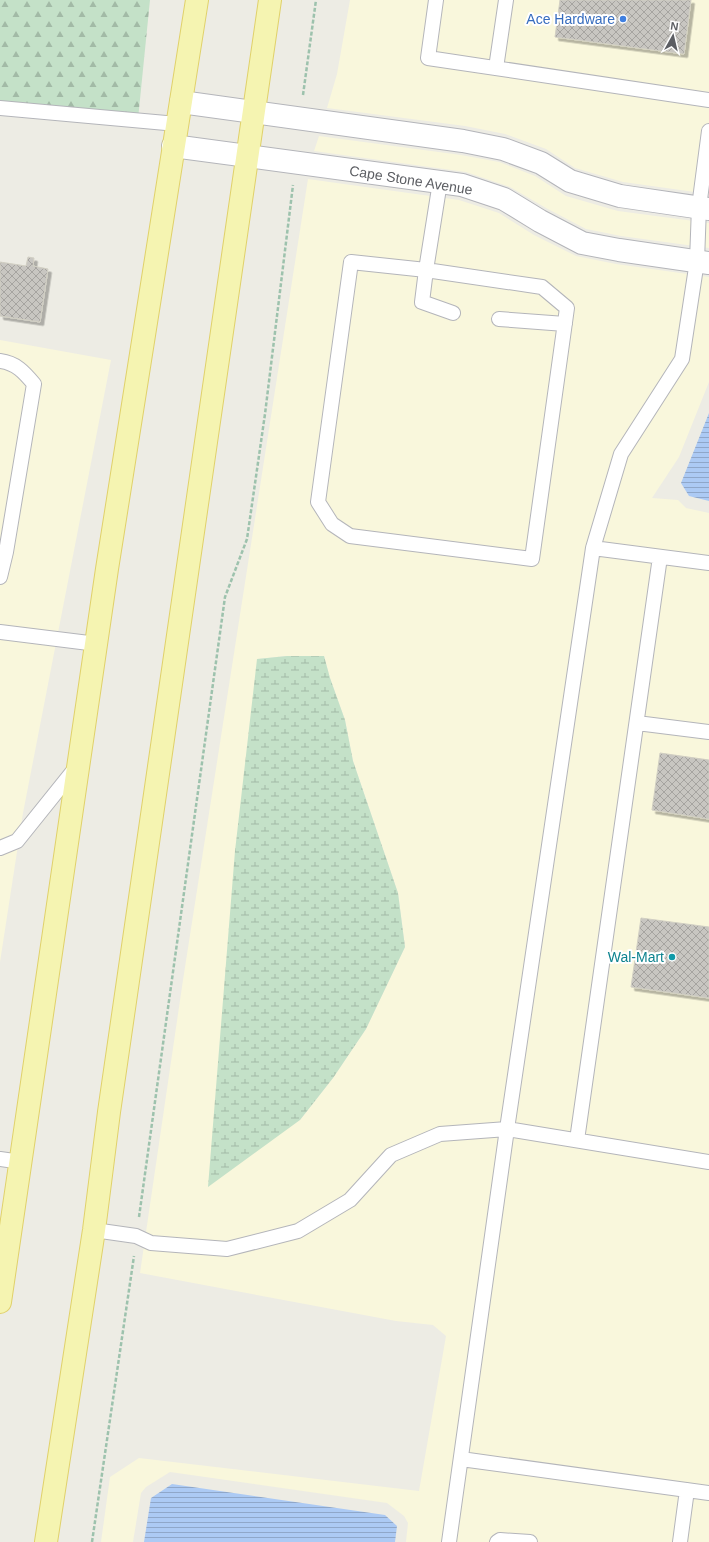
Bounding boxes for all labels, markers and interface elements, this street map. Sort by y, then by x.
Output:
place label: Ace Hardware [526,11,615,27]
marker: Ace Hardware [618,14,628,24]
north arrow [653,16,693,56]
text: N [670,20,679,33]
street label: Cape Stone Avenue [348,162,474,198]
place label: Wal-Mart [608,949,664,965]
marker: Wal-Mart [667,952,677,962]

